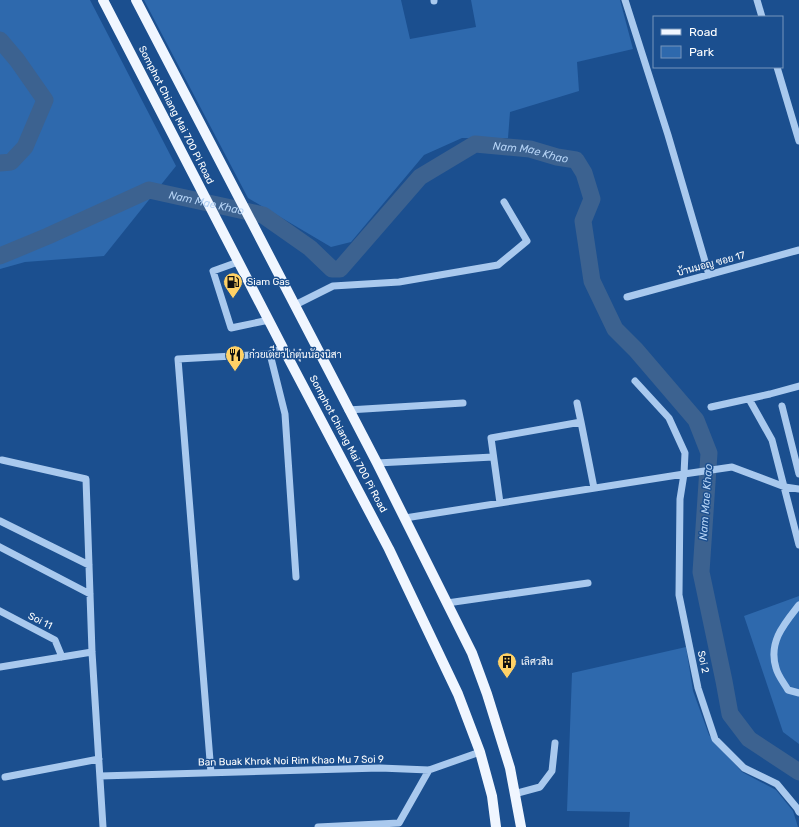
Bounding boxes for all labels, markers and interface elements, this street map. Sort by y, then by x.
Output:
legend [653,16,783,68]
text: Road [689,25,717,39]
street label: Somphot Chiang Mai 700 Pi Road [136,44,216,186]
text: Park [689,45,715,59]
water label: Nam Mae Khao [492,139,569,165]
water label: Nam Mae Khao [168,188,246,217]
street label: บ้านมอญ ซอย 17 [675,248,746,279]
fuel station icon: Siam Gas [222,271,244,299]
place label: Siam Gas [247,276,290,288]
restaurant icon: ก๋วยเต๋ียวไก่ตุ๋นนัองนิสา [224,344,246,372]
place label: ก๋วยเต๋ียวไก่ตุ๋นนัองนิสา [249,345,342,362]
street label: Somphot Chiang Mai 700 Pi Road [307,373,389,515]
water label: Nam Mae Khao [697,463,715,541]
street label: Soi 11 [26,610,54,632]
street label: Soi 2 [695,650,711,674]
building icon: เลิศวสิน [496,651,518,679]
place label: เลิศวสิน [521,656,553,668]
street label: Ban Buak Khrok Noi Rim Khao Mu 7 Soi 9 [198,753,384,769]

